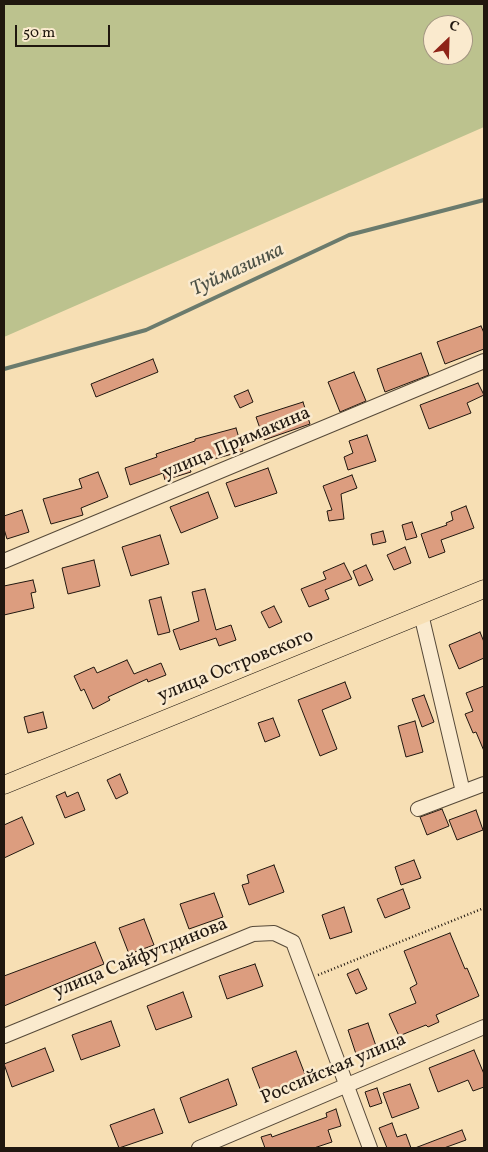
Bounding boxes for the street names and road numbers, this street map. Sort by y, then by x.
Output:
street label: улица Примакина [160,403,314,485]
street label: улица Островского [155,625,317,709]
street label: улица Сайфутдинова [50,914,232,1004]
street label: Российская улица [258,1029,410,1111]

